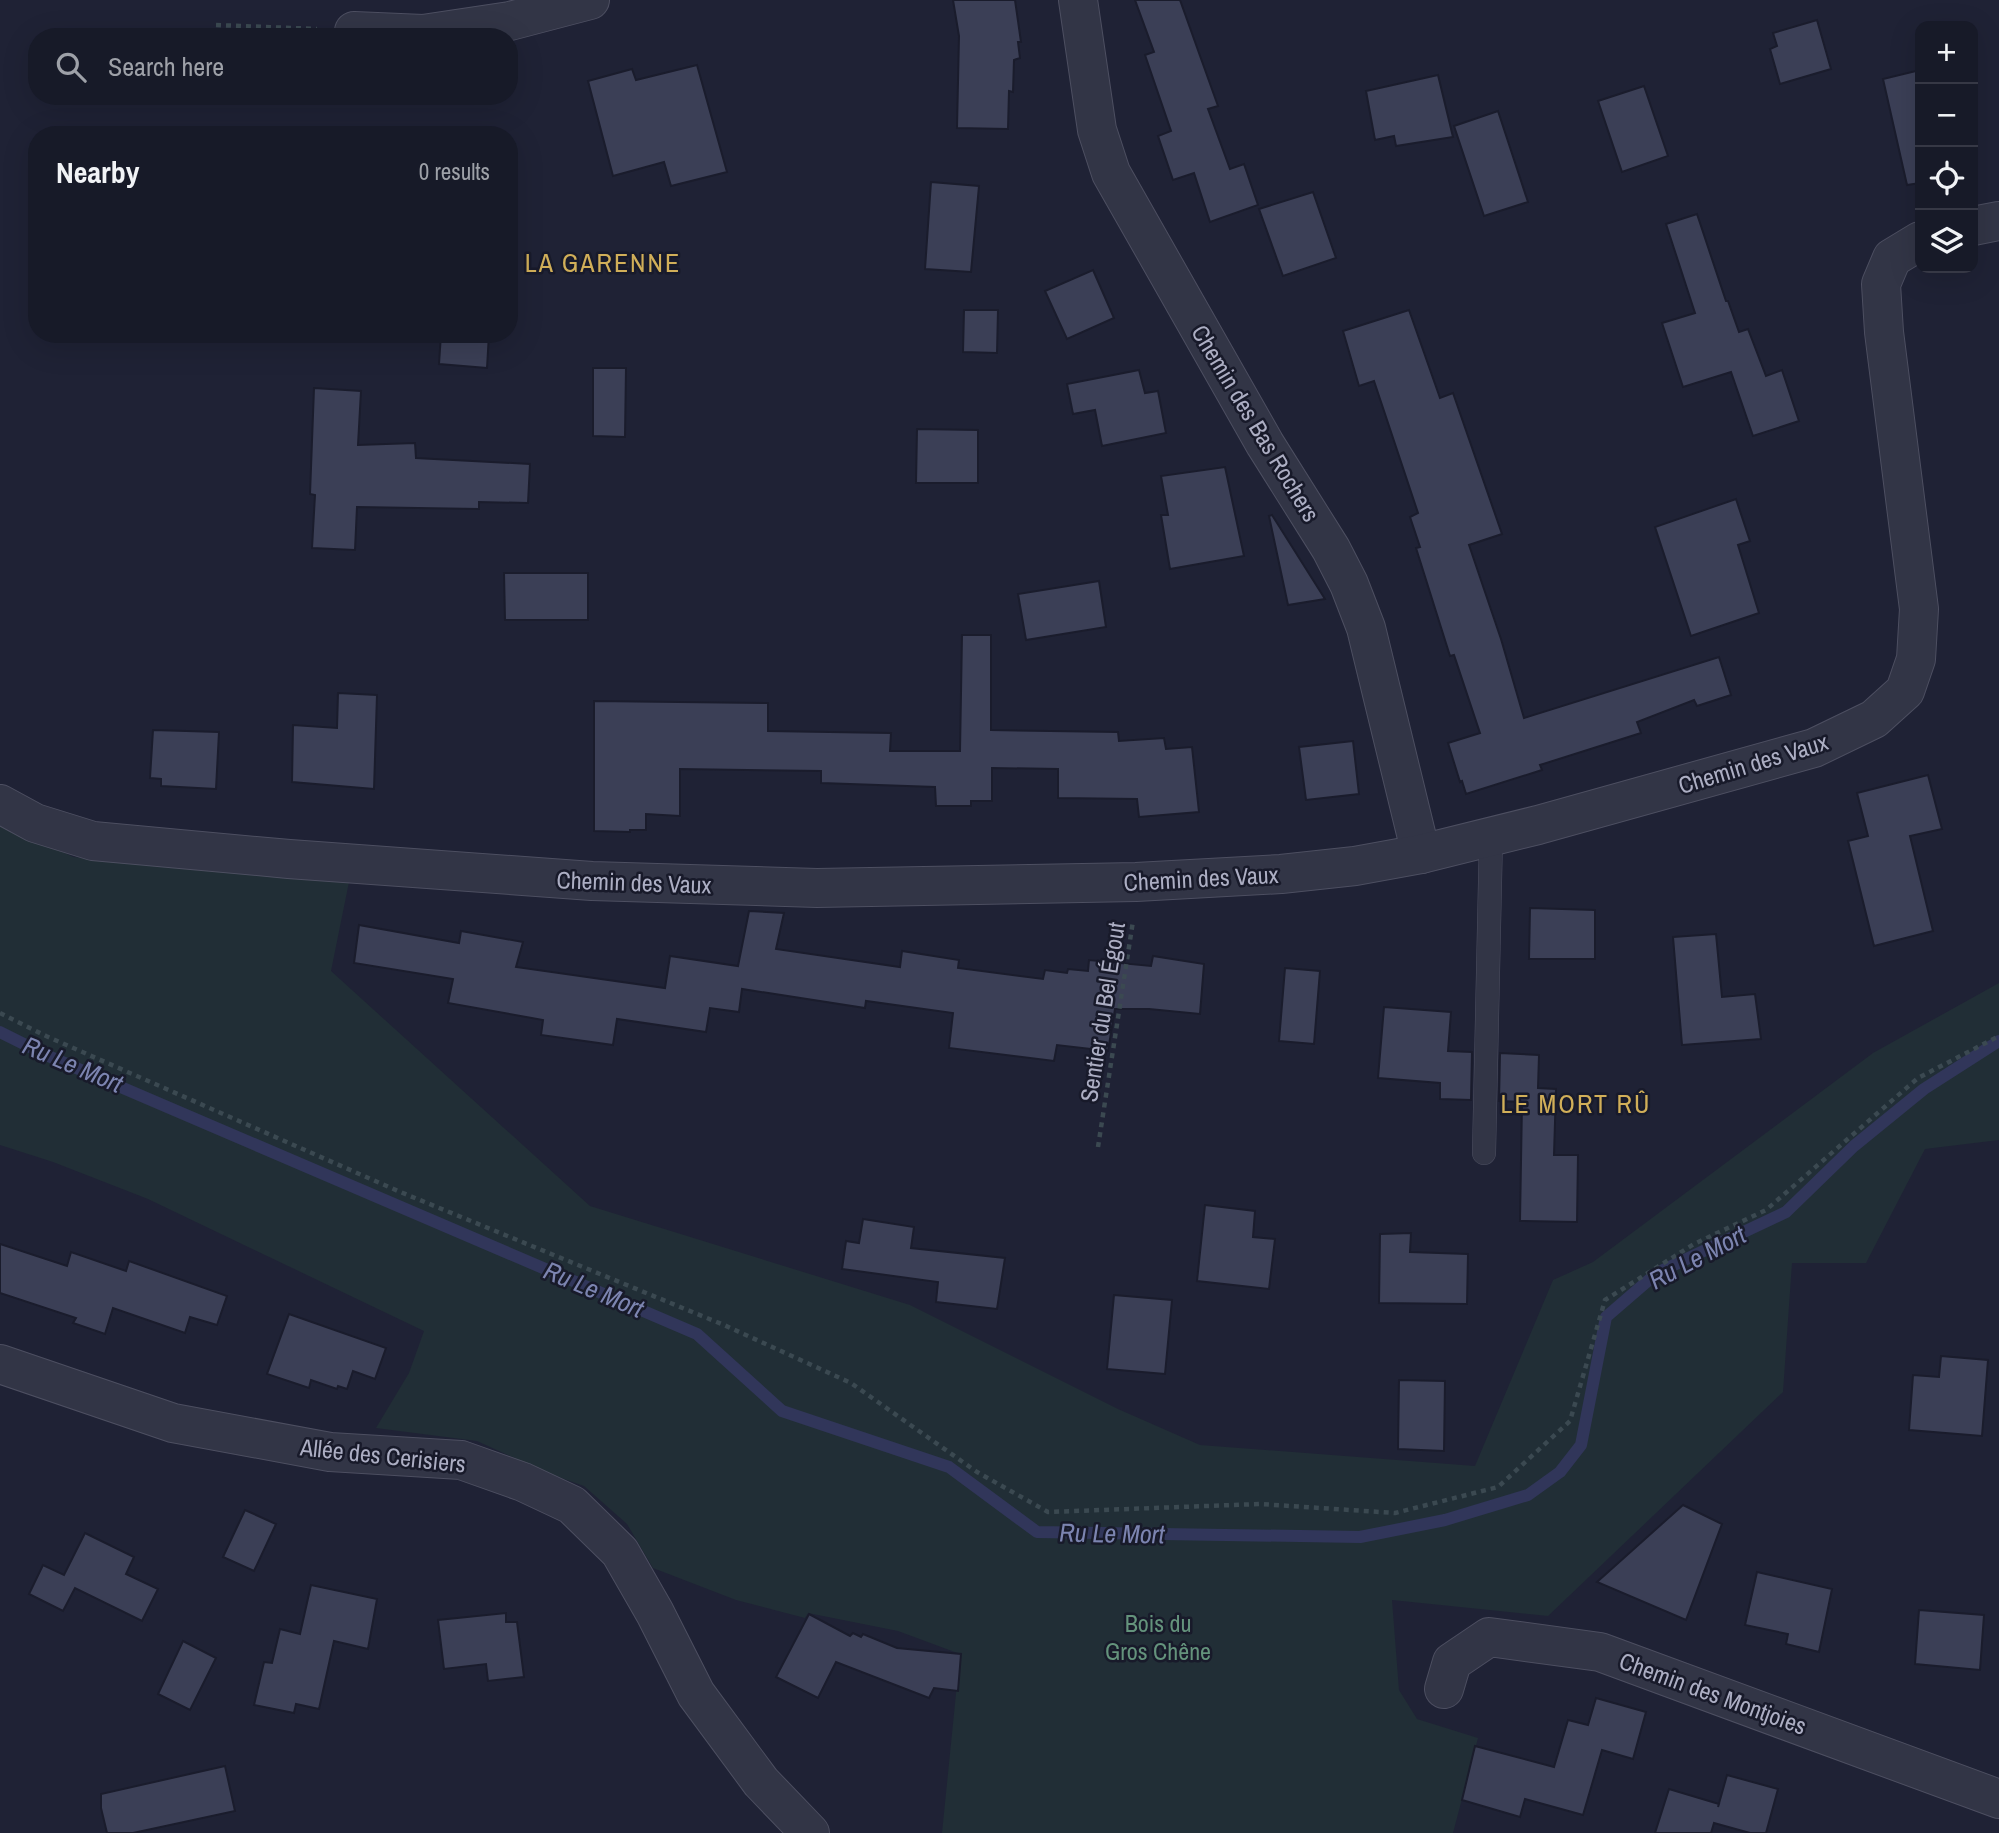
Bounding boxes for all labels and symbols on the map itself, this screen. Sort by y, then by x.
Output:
district label: LA GARENNE [525,245,681,280]
street label: Chemin des Bas Rochers [1185,319,1327,527]
street label: Chemin des Vaux [1674,725,1832,801]
street label: Chemin des Vaux [1123,858,1279,898]
street label: Chemin des Vaux [556,863,712,901]
street label: Sentier du Bel Égout [1072,919,1132,1104]
water label: Ru Le Mort [18,1027,129,1101]
district label: LE MORT RÛ [1501,1086,1651,1121]
water label: Ru Le Mort [1642,1216,1753,1297]
water label: Ru Le Mort [539,1252,650,1326]
street label: Allée des Cerisiers [298,1430,467,1480]
water label: Ru Le Mort [1059,1515,1166,1551]
park label: Bois du Gros Chêne [1105,1607,1211,1667]
street label: Chemin des Montjoies [1615,1644,1811,1742]

